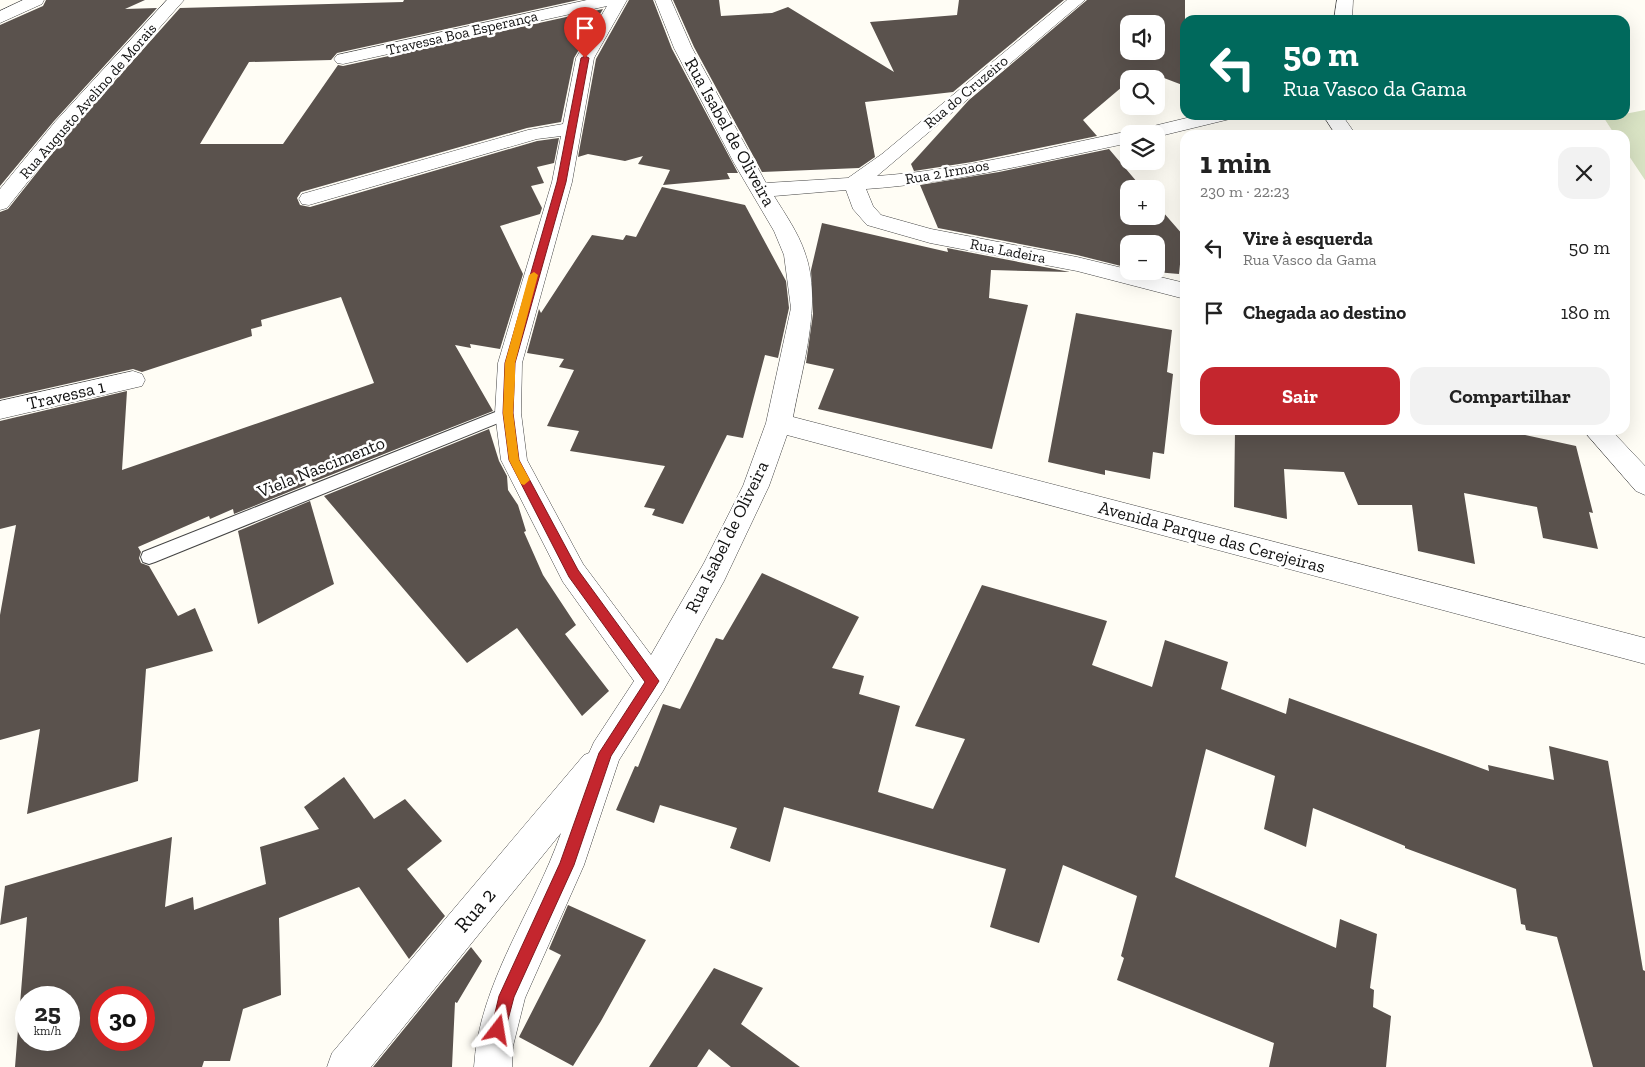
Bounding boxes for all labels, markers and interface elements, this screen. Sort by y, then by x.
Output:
street label: Travessa Boa Esperança [384,7,540,59]
pin [564,7,606,58]
icon: arrive [571,14,599,42]
map controls [1120,15,1165,280]
button: sound [1120,15,1165,60]
street label: Rua Augusto Avelino de Morais [16,20,160,182]
text: 50 m [1283,33,1359,75]
icon: left [1200,35,1265,100]
street label: Rua do Cruzeiro [920,51,1012,132]
street label: Rua Isabel de Oliveira [680,54,780,211]
button: search [1120,70,1165,115]
text: Rua Vasco da Gama [1283,75,1467,102]
button: layers [1120,125,1165,170]
text: 1 min [1200,145,1271,181]
button: close [1558,147,1610,199]
street label: Rua 2 Irmaos [904,156,990,188]
button: + [1120,180,1165,225]
text: 230 m · 22:23 [1200,182,1290,201]
text: Vire à esquerda [1243,227,1373,250]
icon: left [1200,234,1228,262]
street label: Rua Ladeira [969,235,1047,267]
button: − [1120,235,1165,280]
text: 50 m [1569,236,1610,259]
text: Rua Vasco da Gama [1243,250,1376,269]
icon: arrive [1200,299,1228,327]
text: Chegada ao destino [1243,301,1406,324]
text: 180 m [1561,301,1610,324]
button: Sair [1200,367,1400,425]
button: Compartilhar [1410,367,1610,425]
street label: Travessa 1 [25,375,107,415]
street label: Viela Nascimento [253,431,388,503]
street label: Rua Isabel de Oliveira [681,457,774,617]
street label: Avenida Parque das Cerejeiras [1096,496,1328,578]
street label: Rua 2 [449,882,500,937]
speed limit sign: 30 [90,986,155,1051]
text: 25 [34,997,61,1027]
position arrow [471,1003,523,1055]
text: km/h [34,1024,61,1038]

